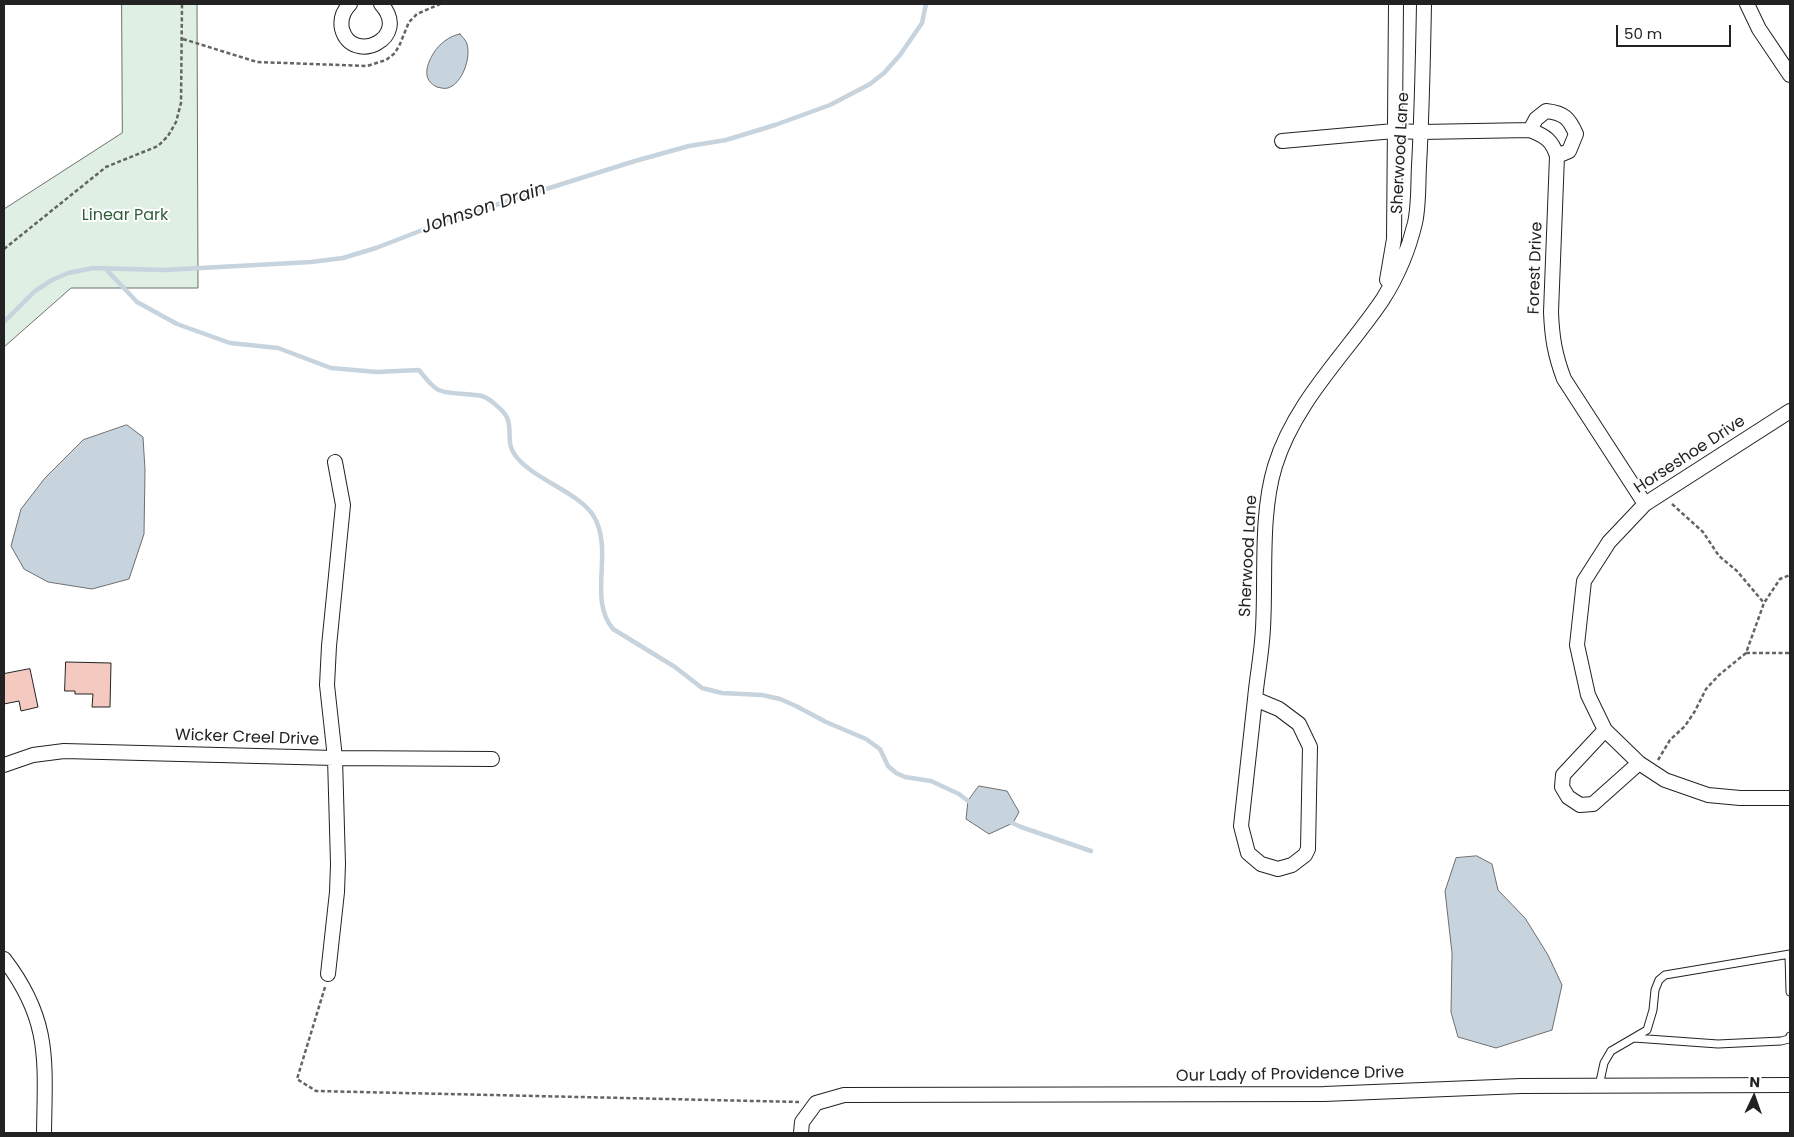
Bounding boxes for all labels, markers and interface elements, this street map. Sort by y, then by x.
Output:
scale bar [1619,15,1734,47]
text: 50 m [1624,23,1662,44]
street label: Sherwood Lane [1388,92,1414,214]
water label: Johnson Drain [419,179,549,239]
park label: Linear Park [82,206,168,226]
street label: Forest Drive [1525,221,1547,315]
street label: Horseshoe Drive [1631,412,1749,498]
street label: Sherwood Lane [1236,495,1262,617]
street label: Wicker Creel Drive [175,726,319,750]
street label: Our Lady of Providence Drive [1176,1063,1404,1087]
north arrow [1729,1072,1779,1122]
text: N [1749,1072,1761,1092]

